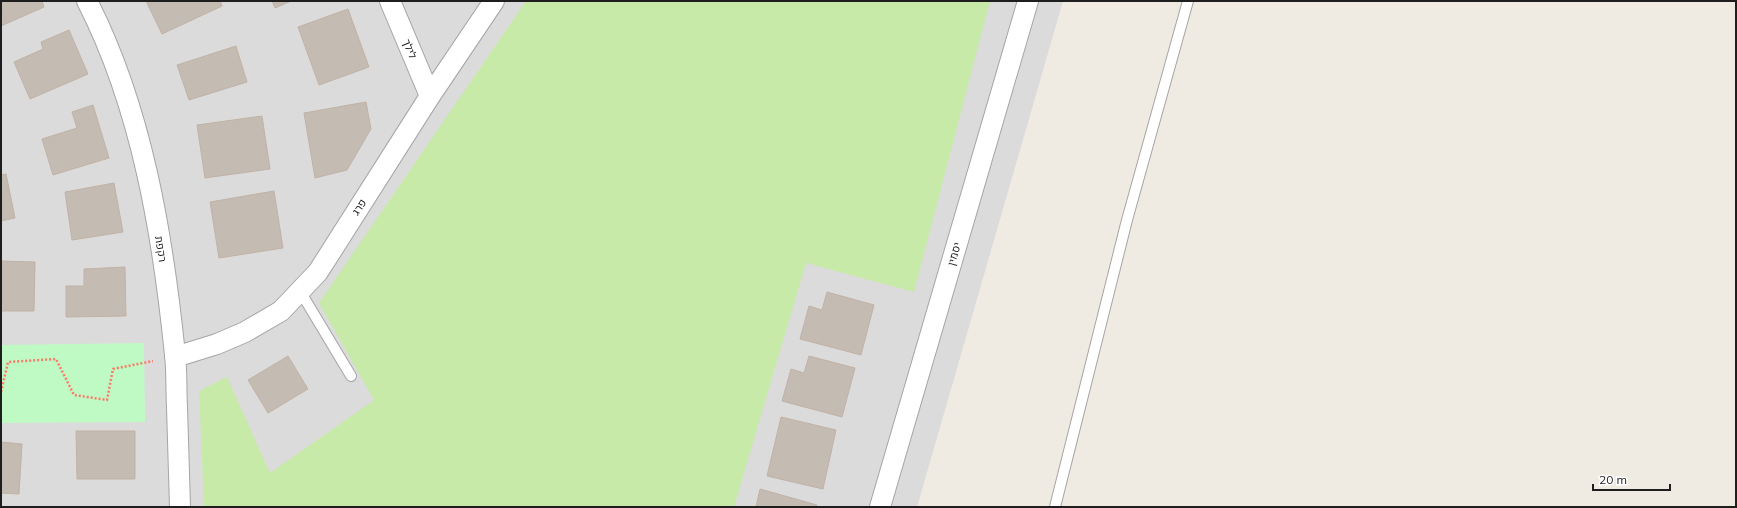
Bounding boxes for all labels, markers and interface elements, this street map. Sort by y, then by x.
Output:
street label: לילך [400,37,420,61]
street label: פרג [349,196,369,218]
street label: רקפת [152,235,170,263]
street label: יסמין [944,241,964,267]
scale bar [1593,466,1670,492]
text: 20 m [1599,472,1627,487]

